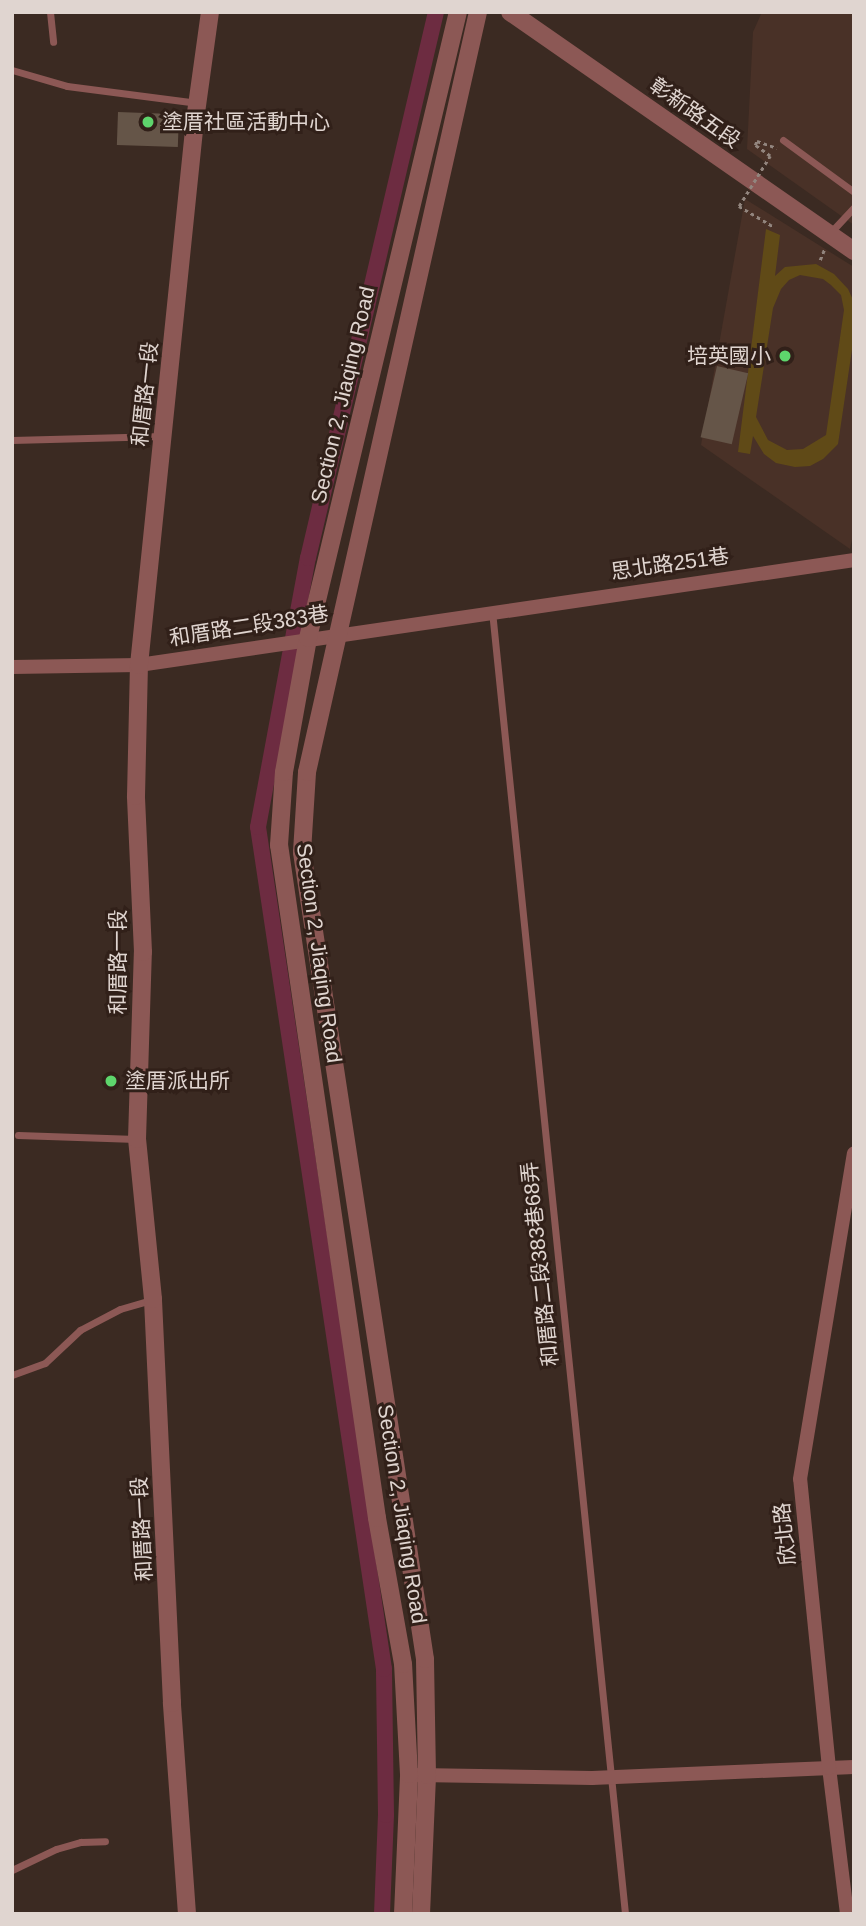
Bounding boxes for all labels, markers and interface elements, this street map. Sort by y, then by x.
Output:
street label: 彰新路五段 [645,73,745,153]
place label: 塗厝社區活動中心 [162,109,330,135]
marker: 塗厝社區活動中心 [140,114,156,130]
street label: Section 2, Jiaqing Road [306,284,380,506]
street label: 和厝路一段 [127,340,163,448]
place label: 培英國小 [687,343,771,369]
marker: 培英國小 [777,348,793,364]
street label: 思北路251巷 [609,543,731,585]
street label: 和厝路二段383巷 [168,601,330,651]
street label: Section 2, Jiaqing Road [291,841,347,1065]
street label: 和厝路一段 [105,910,131,1014]
place label: 塗厝派出所 [125,1068,230,1094]
marker: 塗厝派出所 [103,1073,119,1089]
street label: 和厝路二段383巷68弄 [517,1161,563,1367]
street label: Section 2, Jiaqing Road [372,1402,432,1626]
street label: 和厝路一段 [127,1476,157,1582]
street label: 欣北路 [769,1501,801,1567]

